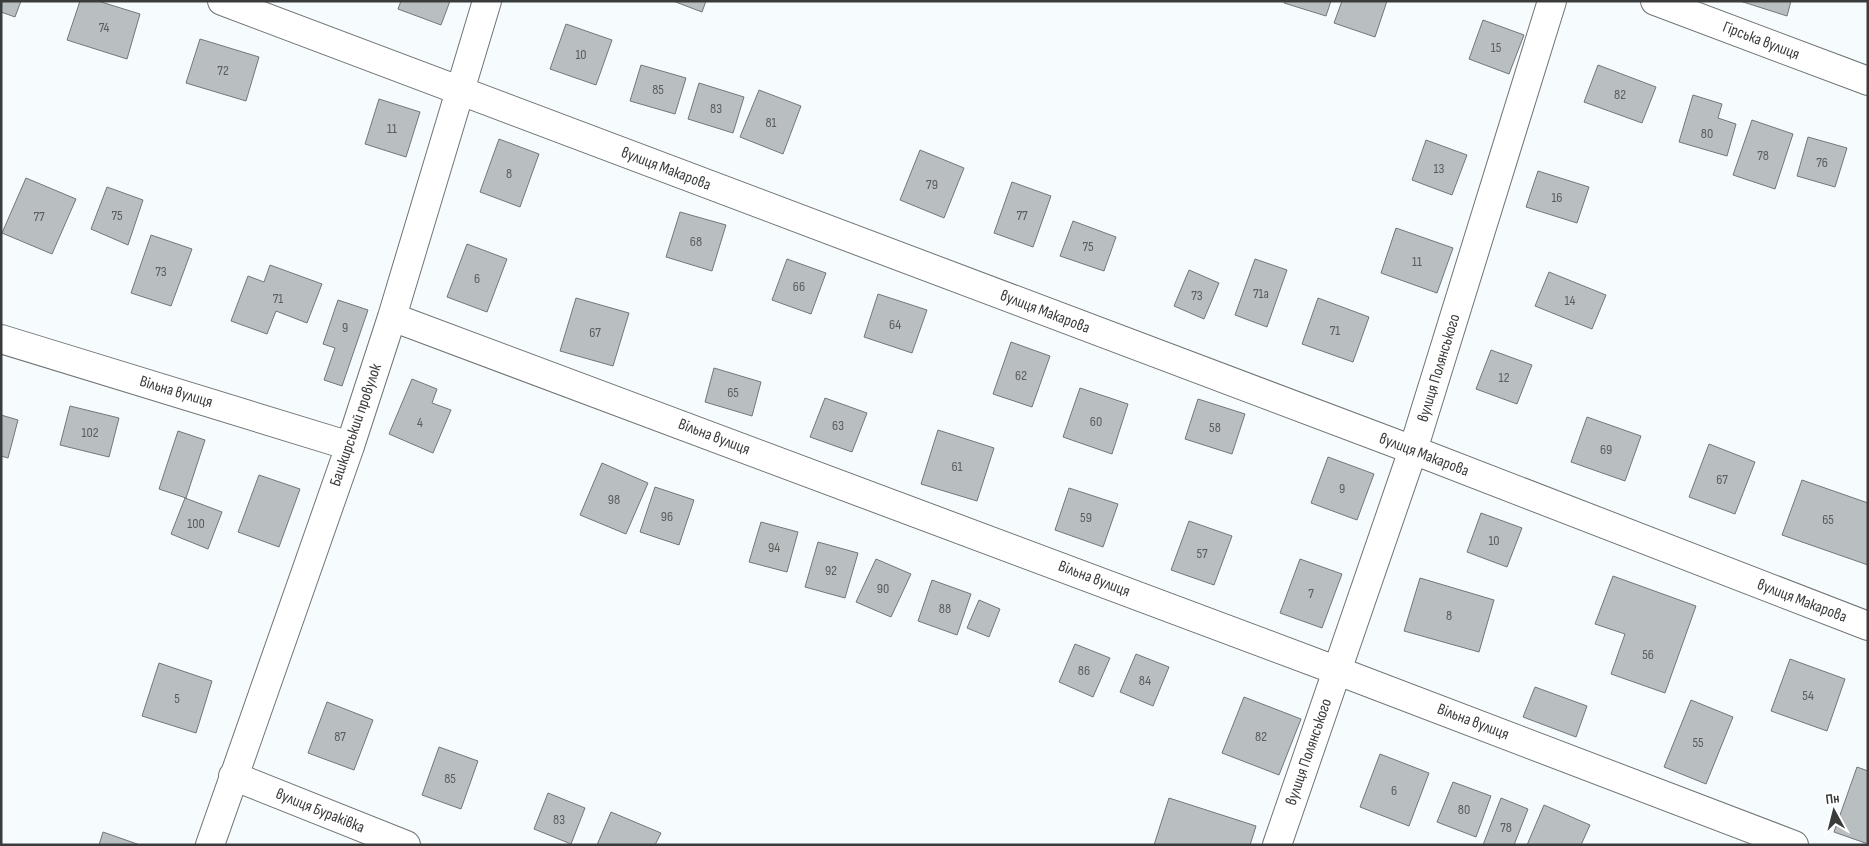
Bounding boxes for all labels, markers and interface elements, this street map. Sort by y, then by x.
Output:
street label: Гірська вулиця [1720,18,1802,64]
house number: 74 [99,19,110,36]
house number: 15 [1491,39,1502,56]
house number: 10 [575,46,587,63]
house number: 72 [217,62,229,79]
house number: 85 [652,81,664,98]
house number: 82 [1614,86,1626,103]
house number: 83 [710,100,722,117]
house number: 81 [765,114,777,131]
house number: 11 [387,120,397,137]
house number: 80 [1701,125,1713,142]
street label: вулиця Макарова [619,143,713,195]
house number: 78 [1757,147,1769,164]
house number: 76 [1816,154,1828,171]
house number: 13 [1434,160,1445,177]
house number: 8 [506,165,512,182]
house number: 79 [926,176,938,193]
house number: 16 [1551,189,1563,206]
house number: 75 [111,207,123,224]
house number: 77 [1016,207,1028,224]
house number: 77 [33,208,45,225]
house number: 68 [690,233,702,250]
house number: 75 [1082,238,1094,255]
house number: 11 [1412,253,1422,270]
house number: 73 [155,263,167,280]
house number: 6 [474,270,480,287]
house number: 66 [793,278,805,295]
house number: 71а [1253,285,1269,302]
street label: вулиця Макарова [998,286,1092,338]
house number: 73 [1191,287,1203,304]
house number: 71 [273,290,283,307]
house number: 14 [1565,292,1576,309]
street label: вулиця Полянського [1414,312,1464,424]
house number: 64 [889,316,901,333]
house number: 9 [342,319,348,336]
house number: 71 [1330,322,1340,339]
house number: 67 [589,324,601,341]
street label: Башкирський провулок [326,360,386,489]
house number: 62 [1015,367,1027,384]
house number: 12 [1499,369,1510,386]
street label: Вільна вулиця [137,372,215,412]
house number: 65 [727,384,739,401]
house number: 60 [1090,413,1102,430]
house number: 4 [417,414,423,431]
street label: Вільна вулиця [675,415,753,459]
house number: 63 [832,417,844,434]
house number: 58 [1209,419,1221,436]
house number: 102 [82,424,99,441]
street label: вулиця Макарова [1377,429,1471,481]
house number: 69 [1600,441,1612,458]
house number: 61 [951,458,963,475]
house number: 67 [1716,471,1728,488]
house number: 9 [1339,480,1345,497]
house number: 98 [608,491,620,508]
house number: 96 [661,508,673,525]
house number: 59 [1080,509,1092,526]
house number: 65 [1822,511,1834,528]
house number: 100 [187,515,205,532]
house number: 10 [1488,532,1500,549]
house number: 94 [768,539,780,556]
house number: 57 [1196,545,1208,562]
street label: Вільна вулиця [1055,557,1133,601]
house number: 92 [825,562,837,579]
street label: вулиця Макарова [1755,575,1849,627]
house number: 90 [877,580,889,597]
house number: 7 [1308,585,1314,602]
house number: 88 [939,600,951,617]
house number: 8 [1446,607,1452,624]
house number: 56 [1642,646,1654,663]
house number: 86 [1078,662,1090,679]
house number: 84 [1139,672,1151,689]
house number: 54 [1802,687,1814,704]
house number: 5 [174,690,180,707]
street label: вулиця Полянського [1282,696,1336,808]
street label: Вільна вулиця [1434,700,1512,744]
house number: 87 [334,728,346,745]
house number: 82 [1255,728,1267,745]
house number: 55 [1692,734,1704,751]
house number: 85 [444,770,456,787]
house number: 6 [1391,782,1397,799]
street label: вулиця Бураківка [273,785,367,837]
north arrow [1809,786,1859,836]
text: Пн [1825,789,1840,808]
house number: 80 [1458,801,1470,818]
house number: 83 [553,811,565,828]
house number: 78 [1500,819,1512,836]

